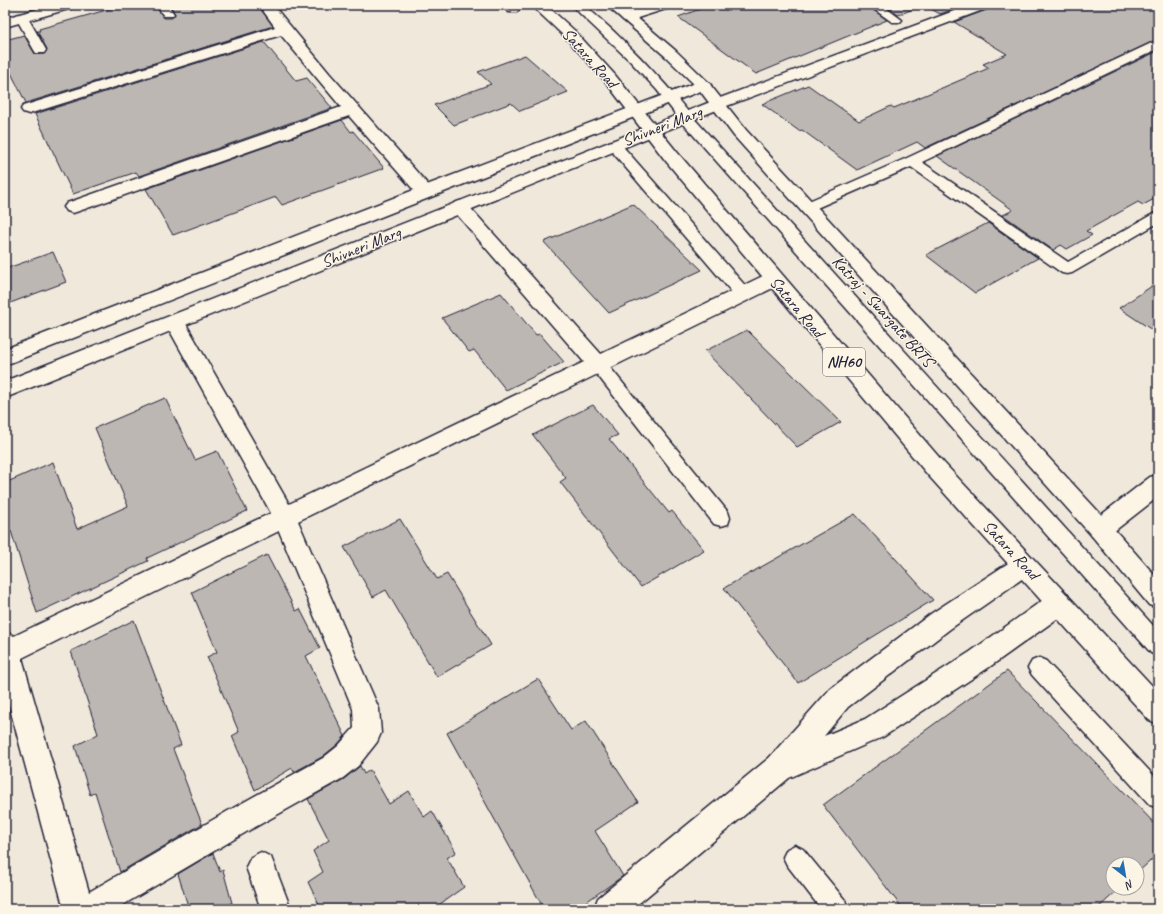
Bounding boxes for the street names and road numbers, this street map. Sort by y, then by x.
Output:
street label: Satara Road [558,24,624,94]
street label: Shivneri Marg [619,101,706,151]
street label: Shivneri Marg [318,221,405,272]
street label: Katraj - Swargate BRTS [828,251,941,374]
street label: Satara Road [765,272,830,344]
road number: NH60 [823,348,865,376]
street label: Satara Road [978,516,1045,586]

